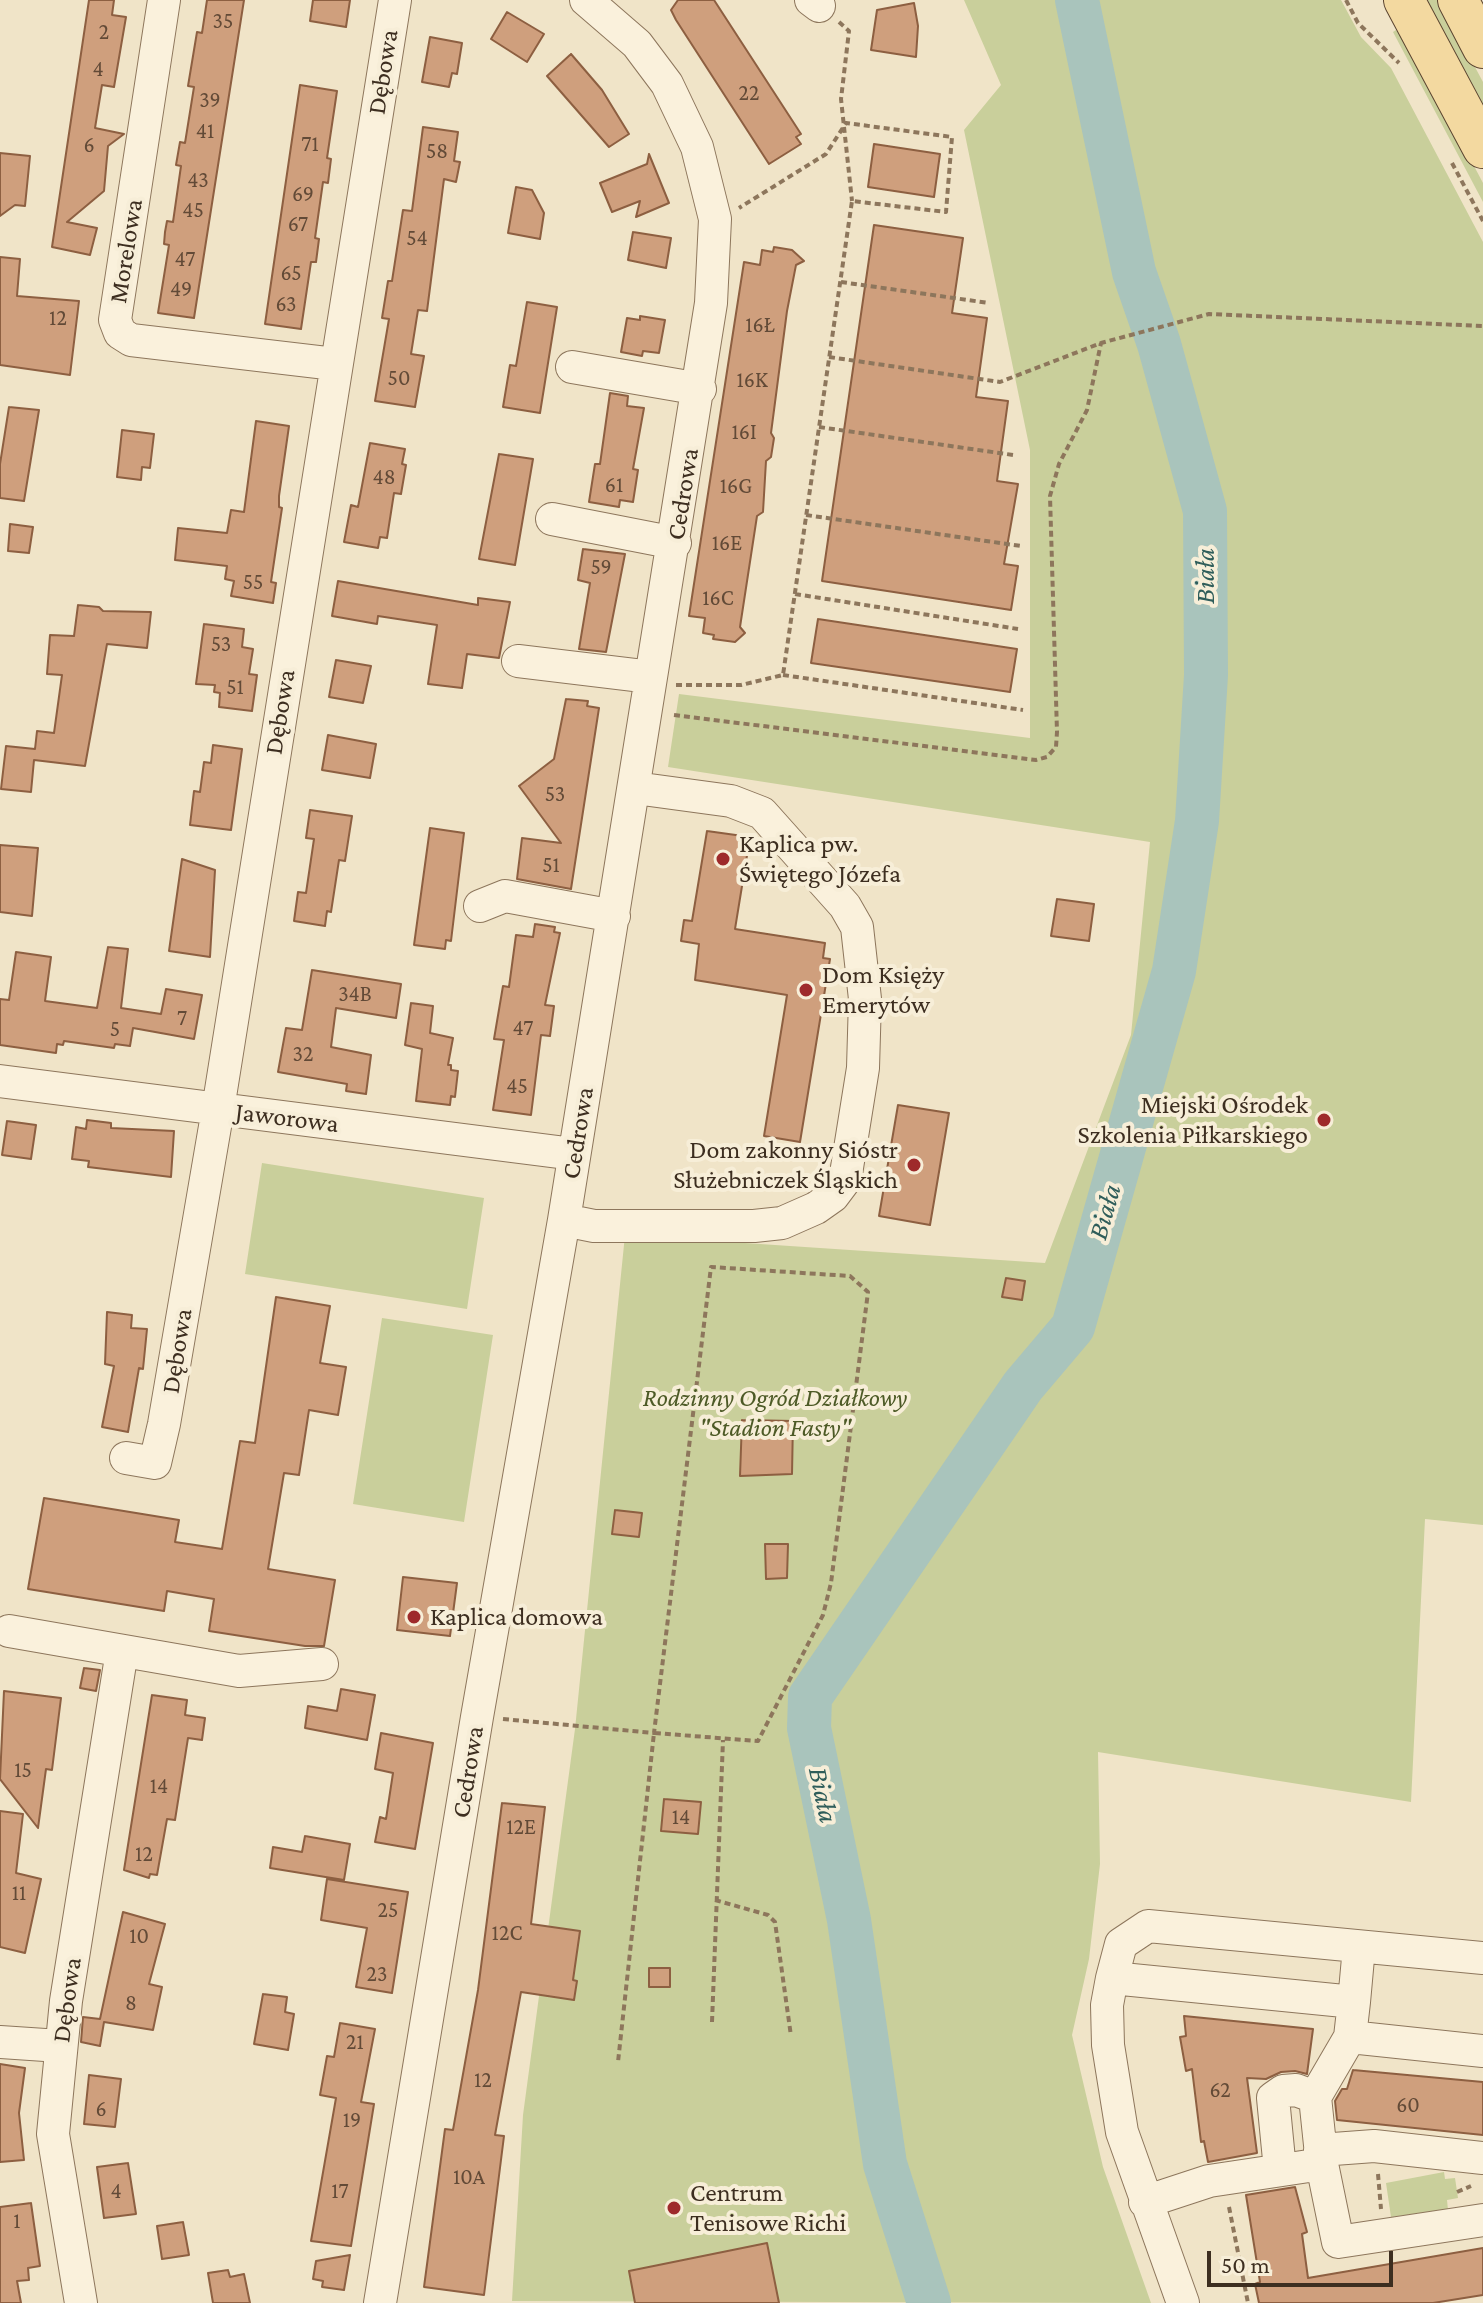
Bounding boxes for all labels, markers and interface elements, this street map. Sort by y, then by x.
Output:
house number: 35 [213,8,233,34]
house number: 2 [99,19,109,45]
street label: Dębowa [361,27,405,117]
house number: 4 [92,56,104,82]
house number: 22 [739,80,759,106]
house number: 39 [199,87,221,113]
house number: 41 [196,118,214,144]
house number: 71 [301,131,319,157]
house number: 6 [83,132,95,158]
house number: 58 [426,138,448,164]
house number: 43 [187,167,209,193]
house number: 69 [292,181,314,207]
street label: Morelowa [102,197,150,305]
house number: 45 [182,197,204,223]
house number: 67 [288,211,308,237]
house number: 54 [406,225,428,251]
house number: 47 [175,246,195,272]
house number: 65 [280,260,302,286]
house number: 49 [170,276,192,302]
house number: 63 [276,291,296,317]
house number: 12 [49,305,67,331]
house number: 16Ł [745,312,775,338]
house number: 50 [388,365,410,391]
house number: 16K [736,367,768,393]
house number: 16I [731,419,757,445]
street label: Cedrowa [660,446,706,542]
house number: 48 [372,464,396,490]
house number: 61 [605,472,623,498]
house number: 16G [720,473,752,499]
house number: 16E [712,530,742,556]
water label: Biała [1188,548,1222,604]
house number: 59 [590,554,612,580]
house number: 55 [243,569,263,595]
house number: 16C [702,585,734,611]
house number: 53 [211,631,231,657]
street label: Dębowa [258,667,302,757]
house number: 51 [226,674,244,700]
house number: 53 [545,781,565,807]
place label: Kaplica pw. Świętego Józefa [739,828,901,890]
marker: Kaplica pw. Świętego Józefa [714,850,732,868]
house number: 51 [542,852,560,878]
place label: Dom Księży Emerytów [822,959,944,1020]
house number: 34B [338,981,372,1007]
marker: Dom Księży Emerytów [797,981,815,999]
house number: 7 [177,1005,187,1031]
house number: 47 [513,1015,533,1041]
house number: 5 [110,1016,120,1042]
house number: 32 [293,1041,313,1067]
house number: 45 [506,1073,528,1099]
street label: Cedrowa [555,1085,601,1181]
place label: Miejski Ośrodek Szkolenia Piłkarskiego [1077,1089,1308,1150]
street label: Jaworowa [234,1096,340,1140]
marker: Miejski Ośrodek Szkolenia Piłkarskiego [1315,1111,1333,1129]
place label: Dom zakonny Sióstr Służebniczek Śląskich [673,1134,898,1196]
marker: Dom zakonny Sióstr Służebniczek Śląskich [905,1156,923,1174]
water label: Biała [1081,1180,1129,1244]
street label: Dębowa [155,1306,199,1396]
park label: Rodzinny Ogród Działkowy "Stadion Fasty" [643,1382,907,1444]
place label: Kaplica domowa [430,1601,603,1633]
marker: Kaplica domowa [405,1608,423,1626]
street label: Cedrowa [445,1724,491,1820]
house number: 15 [14,1757,32,1783]
water label: Biała [801,1764,845,1826]
house number: 14 [150,1773,168,1799]
house number: 14 [672,1804,690,1830]
house number: 12E [506,1814,536,1840]
house number: 12 [135,1841,153,1867]
house number: 11 [12,1880,26,1906]
house number: 25 [378,1897,398,1923]
house number: 12C [492,1920,522,1946]
house number: 10 [129,1923,149,1949]
street label: Dębowa [46,1955,88,2045]
house number: 23 [367,1961,387,1987]
house number: 8 [125,1990,137,2016]
house number: 21 [346,2029,364,2055]
house number: 12 [474,2067,492,2093]
house number: 62 [1209,2077,1231,2103]
house number: 60 [1396,2092,1420,2118]
house number: 6 [95,2096,107,2122]
house number: 19 [343,2107,361,2133]
house number: 10A [453,2164,485,2190]
place label: Centrum Tenisowe Richi [690,2177,846,2238]
house number: 4 [110,2178,122,2204]
house number: 17 [331,2178,349,2204]
marker: Centrum Tenisowe Richi [665,2199,683,2217]
house number: 1 [13,2208,21,2234]
scale bar [1211,2235,1397,2285]
text: 50 m [1221,2251,1270,2278]

